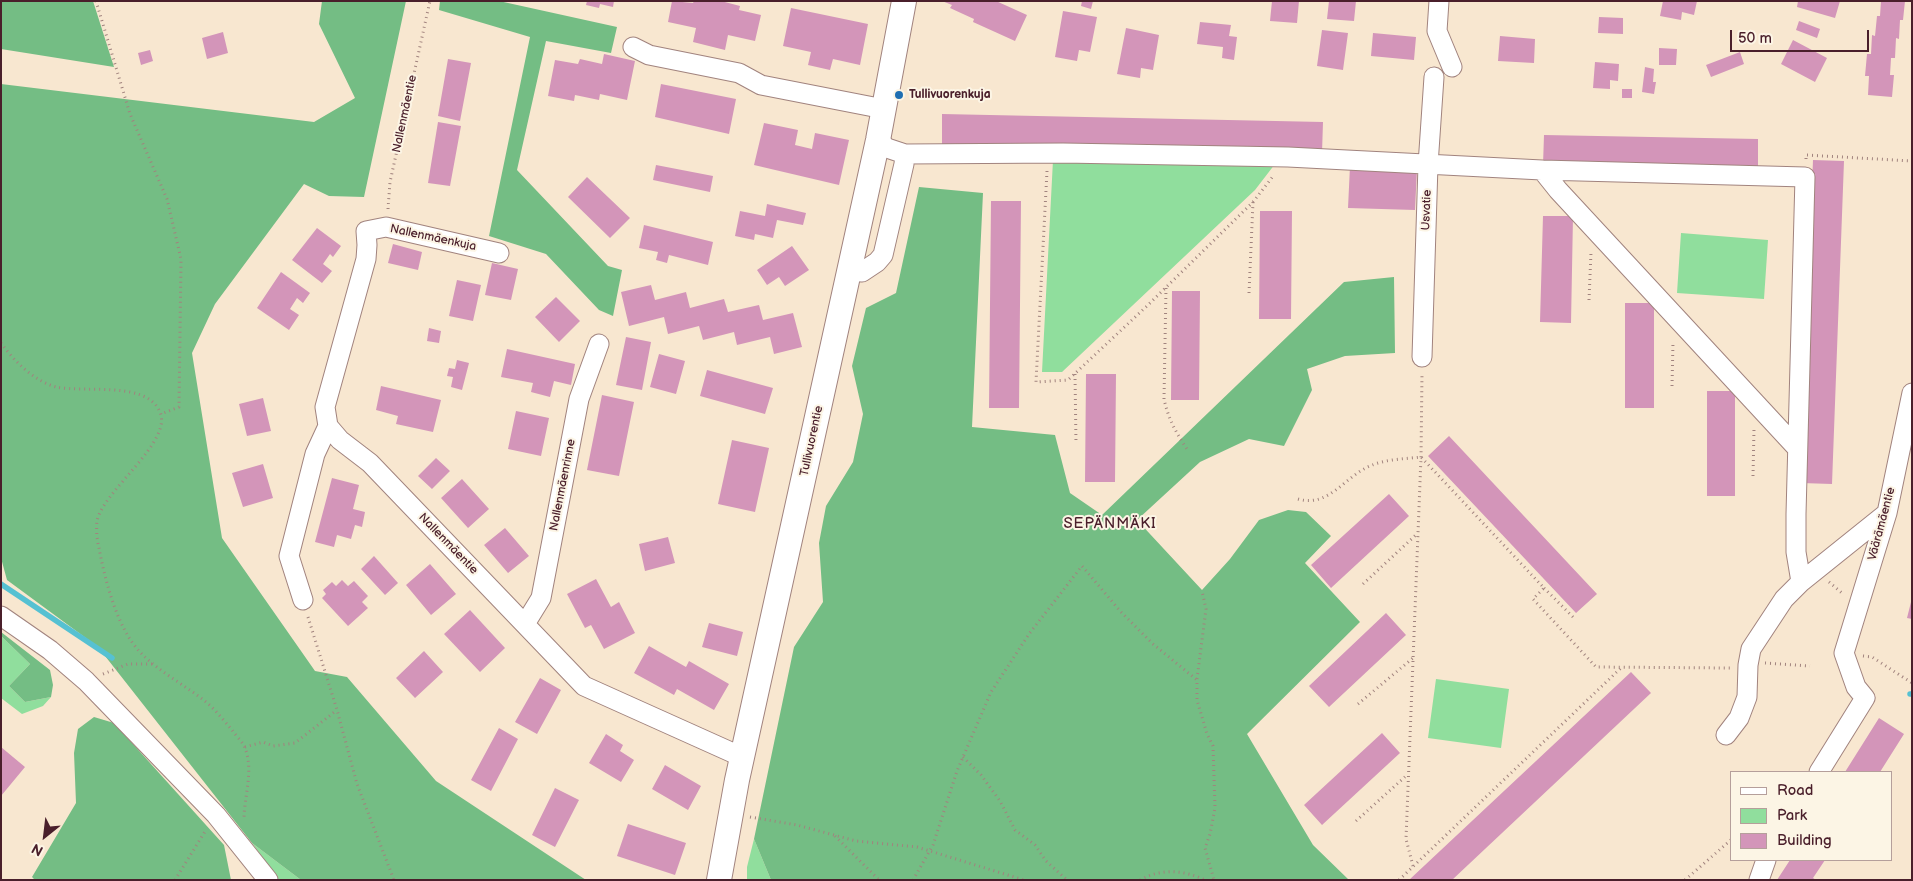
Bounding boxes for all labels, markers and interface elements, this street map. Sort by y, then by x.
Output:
scale bar [1733,20,1872,52]
text: 50 m [1738,29,1772,48]
street label: Nallenmäentie [390,74,420,154]
place label: Tullivuorenkuja [909,88,991,102]
marker: Tullivuorenkuja [893,89,905,101]
street label: Usvatie [1419,189,1435,231]
street label: Nallenmäenkuja [389,222,477,254]
street label: Tullivuorentie [798,404,826,478]
street label: Nallenmäenrinne [547,438,579,532]
street label: Väärämäentie [1865,486,1899,562]
street label: Nallenmäentie [415,511,481,577]
district label: SEPÄNMÄKI [1062,515,1158,533]
legend [1730,771,1893,861]
text: Road [1777,781,1813,800]
text: Park [1777,806,1807,825]
north arrow [20,811,70,861]
text: Building [1777,831,1832,850]
text: N [29,840,46,860]

